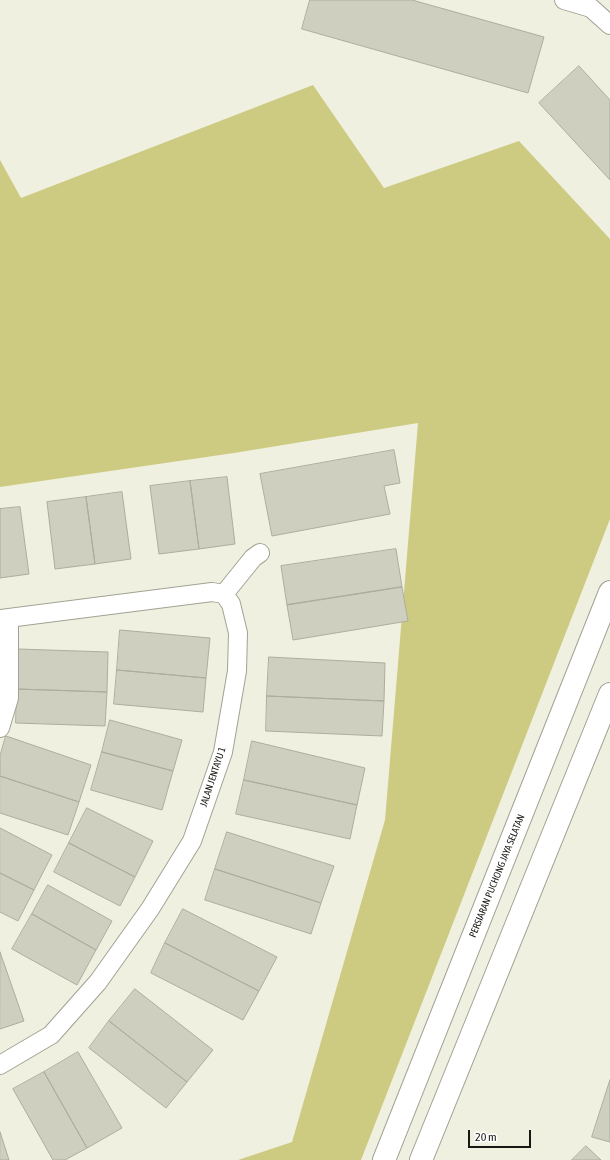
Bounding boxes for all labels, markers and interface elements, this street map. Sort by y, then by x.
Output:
street label: JALAN JENTAYU 1 [198,746,228,808]
street label: PERSIARAN PUCHONG JAYA SELATAN [467,813,527,939]
scale bar [470,1122,533,1148]
text: 20 m [475,1130,497,1144]

